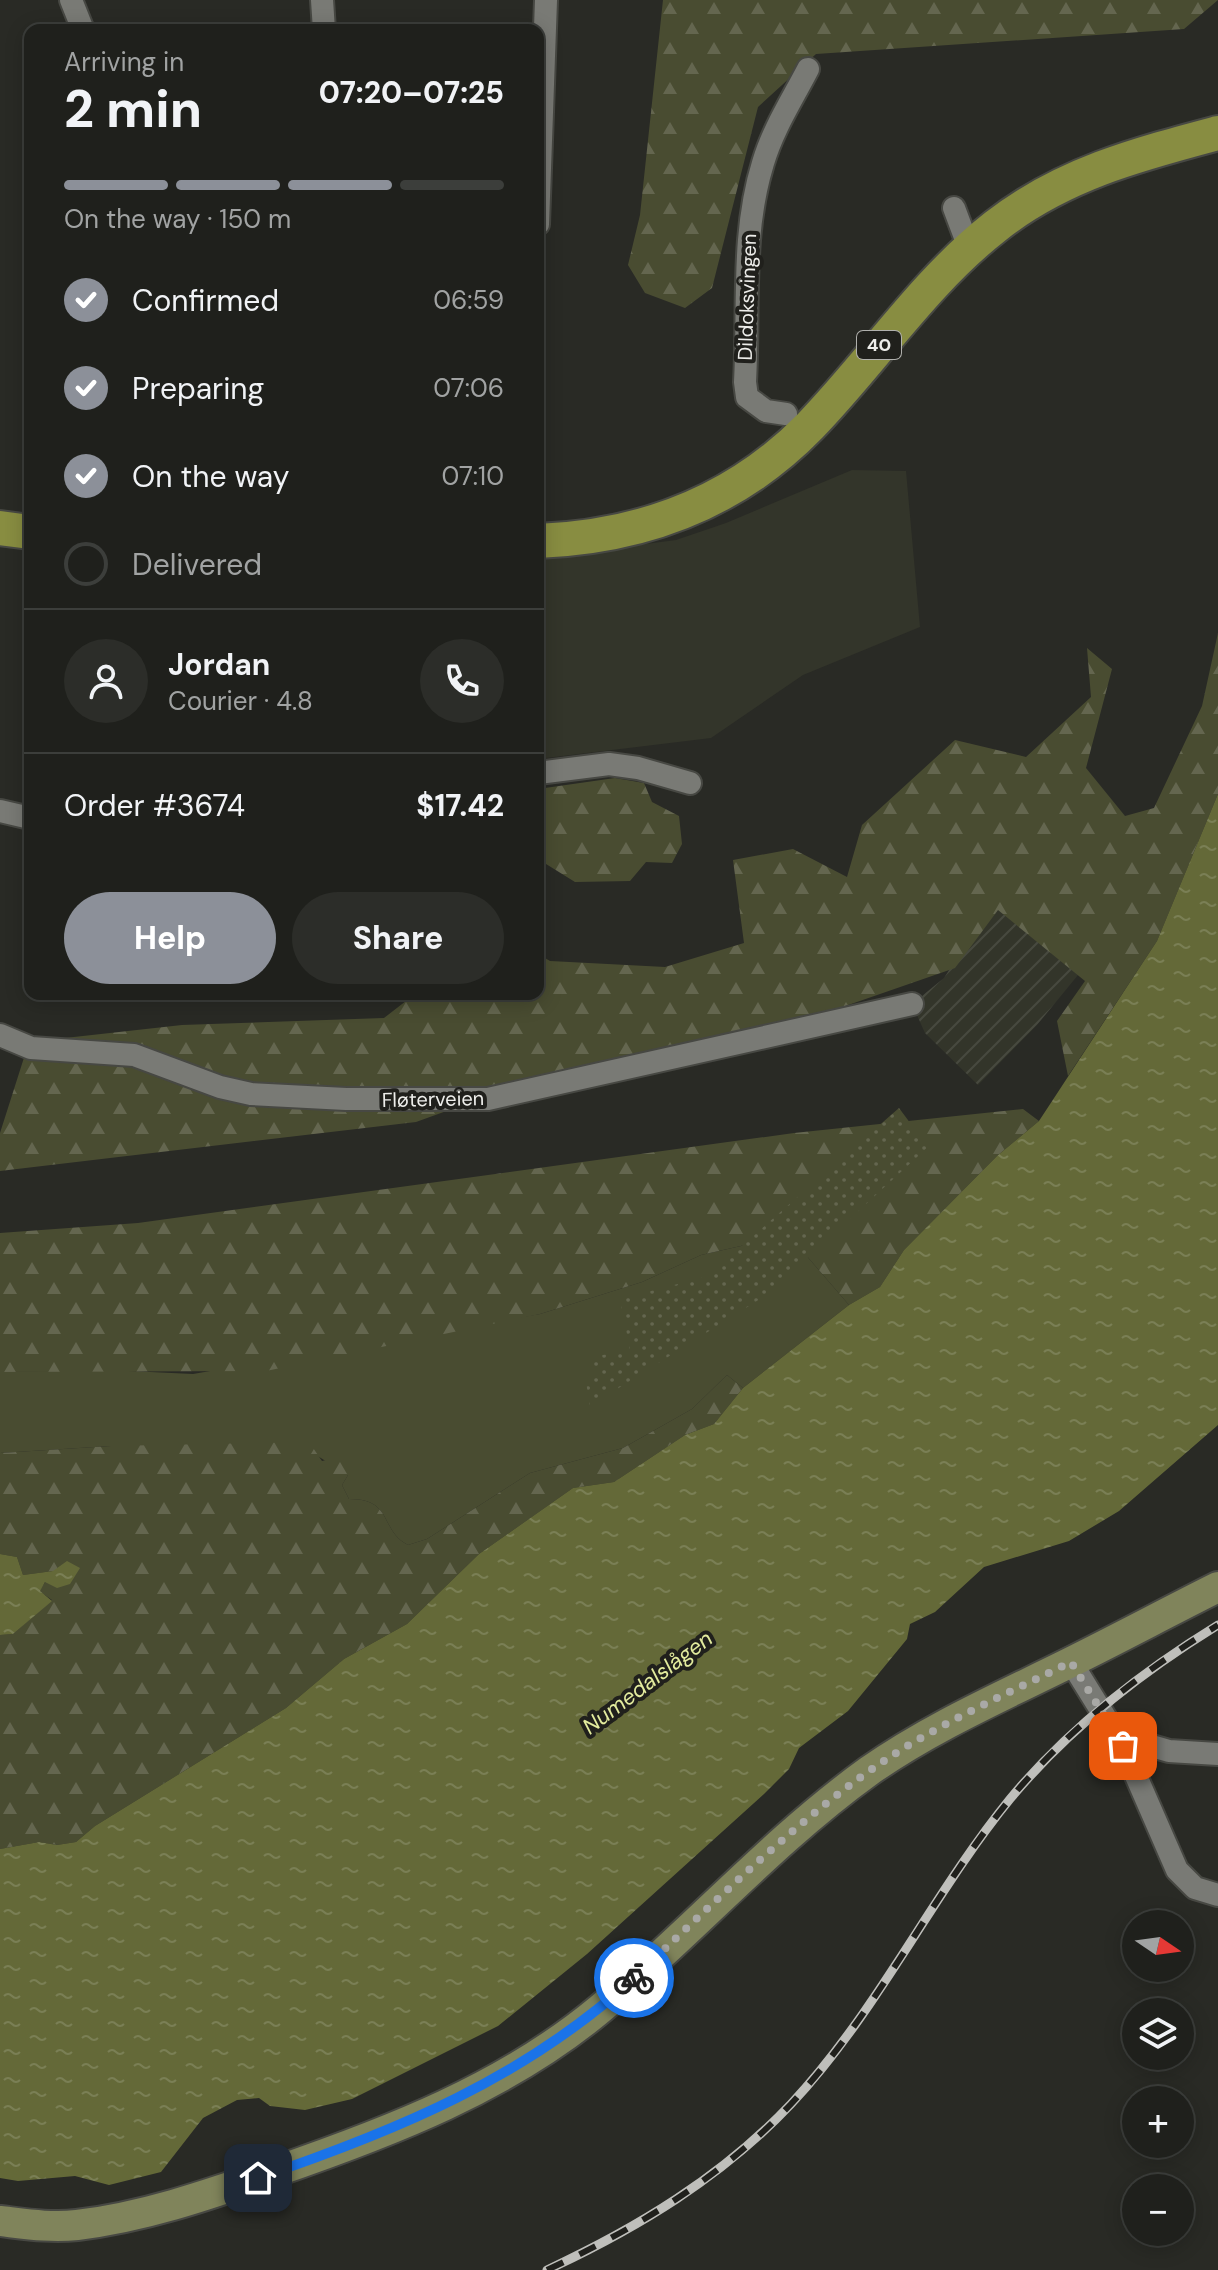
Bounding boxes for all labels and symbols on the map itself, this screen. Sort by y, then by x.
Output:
street label: Dildoksvingen [732,233,762,361]
road number: 40 [857,331,901,359]
street label: Fløterveien [382,1085,484,1113]
water label: Numedalslågen [576,1624,718,1741]
pin [1089,1712,1157,1780]
north arrow [1122,1910,1194,1982]
courier [594,1938,674,2018]
pin [224,2144,292,2212]

